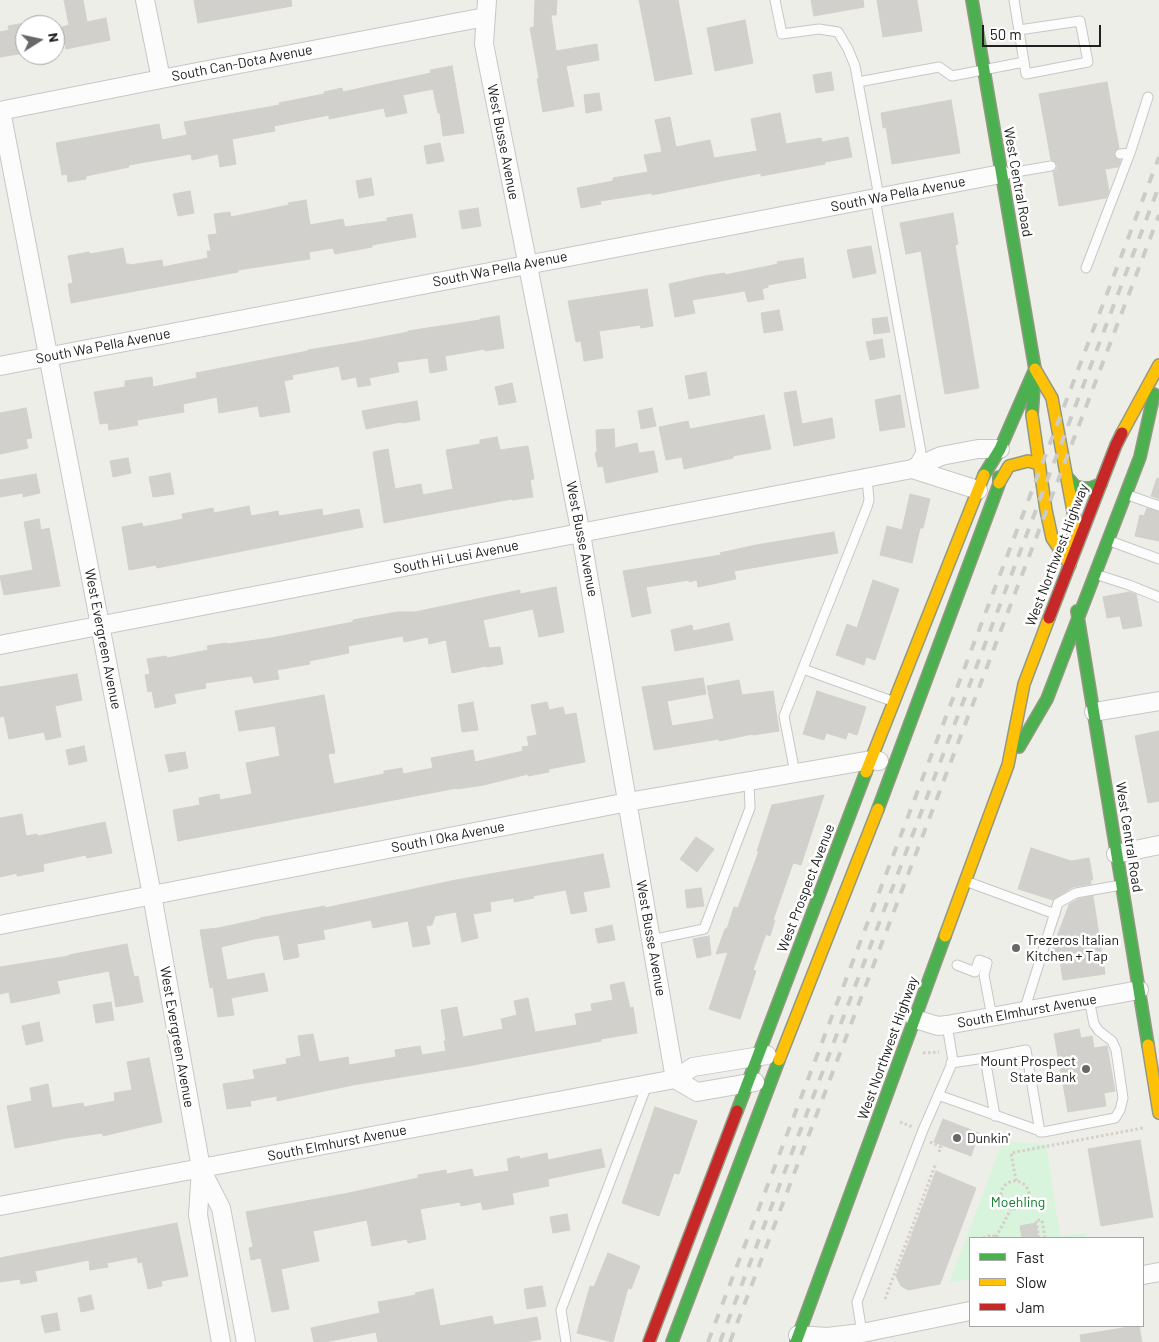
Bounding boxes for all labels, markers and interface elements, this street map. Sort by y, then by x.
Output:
north arrow [15,15,65,65]
scale bar [984,15,1103,47]
text: 50 m [990,25,1022,43]
text: N [45,31,63,44]
street label: South Can-Dota Avenue [170,41,314,85]
street label: West Busse Avenue [484,83,522,201]
street label: West Central Road [1000,126,1036,238]
street label: South Wa Pella Avenue [829,173,967,215]
street label: South Wa Pella Avenue [431,248,569,290]
street label: South Wa Pella Avenue [34,325,172,367]
street label: West Busse Avenue [563,480,601,598]
street label: West Northwest Highway [1022,481,1092,629]
street label: South Hi Lusi Avenue [392,537,520,577]
street label: West Evergreen Avenue [81,567,125,711]
street label: West Central Road [1112,781,1146,893]
street label: South I Oka Avenue [390,818,506,856]
street label: West Prospect Avenue [774,822,838,954]
street label: West Busse Avenue [633,879,669,997]
place label: Trezeros Italian Kitchen + Tap [1026,932,1119,964]
marker: Trezeros Italian Kitchen + Tap [1010,942,1022,954]
street label: West Evergreen Avenue [156,965,198,1109]
street label: West Northwest Highway [854,974,922,1122]
street label: South Elmhurst Avenue [956,990,1098,1032]
place label: Mount Prospect State Bank [980,1053,1076,1086]
marker: Mount Prospect State Bank [1080,1063,1092,1075]
street label: South Elmhurst Avenue [266,1121,408,1165]
place label: Dunkin' [967,1130,1010,1146]
marker: Dunkin' [951,1132,963,1144]
park label: Moehling [991,1194,1045,1210]
legend [969,1237,1144,1327]
text: Fast [1016,1248,1044,1266]
text: Slow [1016,1273,1047,1291]
text: Jam [1016,1298,1045,1316]

